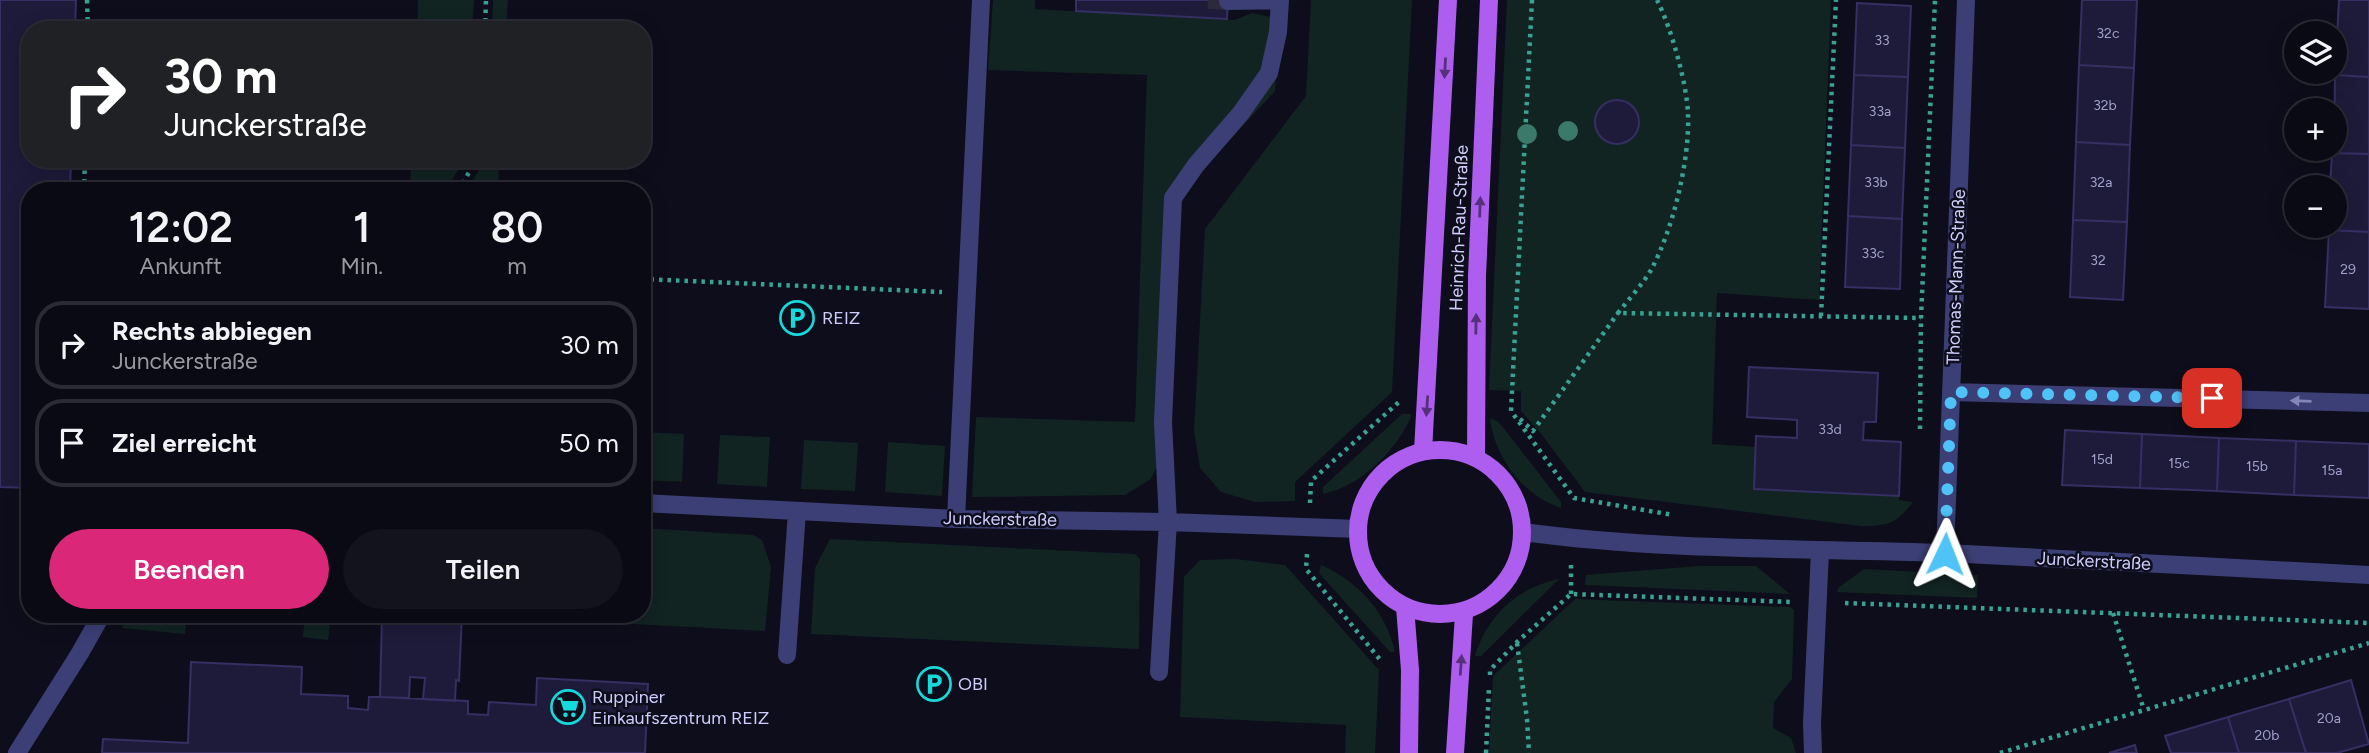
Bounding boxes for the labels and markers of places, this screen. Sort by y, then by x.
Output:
parking icon: REIZ [778,299,816,337]
place label: REIZ [822,307,860,329]
pin [2182,368,2242,428]
parking icon: OBI [915,665,953,703]
place label: OBI [958,673,988,695]
place label: Ruppiner Einkaufszentrum REIZ [592,686,769,729]
supermarket icon: Ruppiner Einkaufszentrum REIZ [549,688,587,726]

